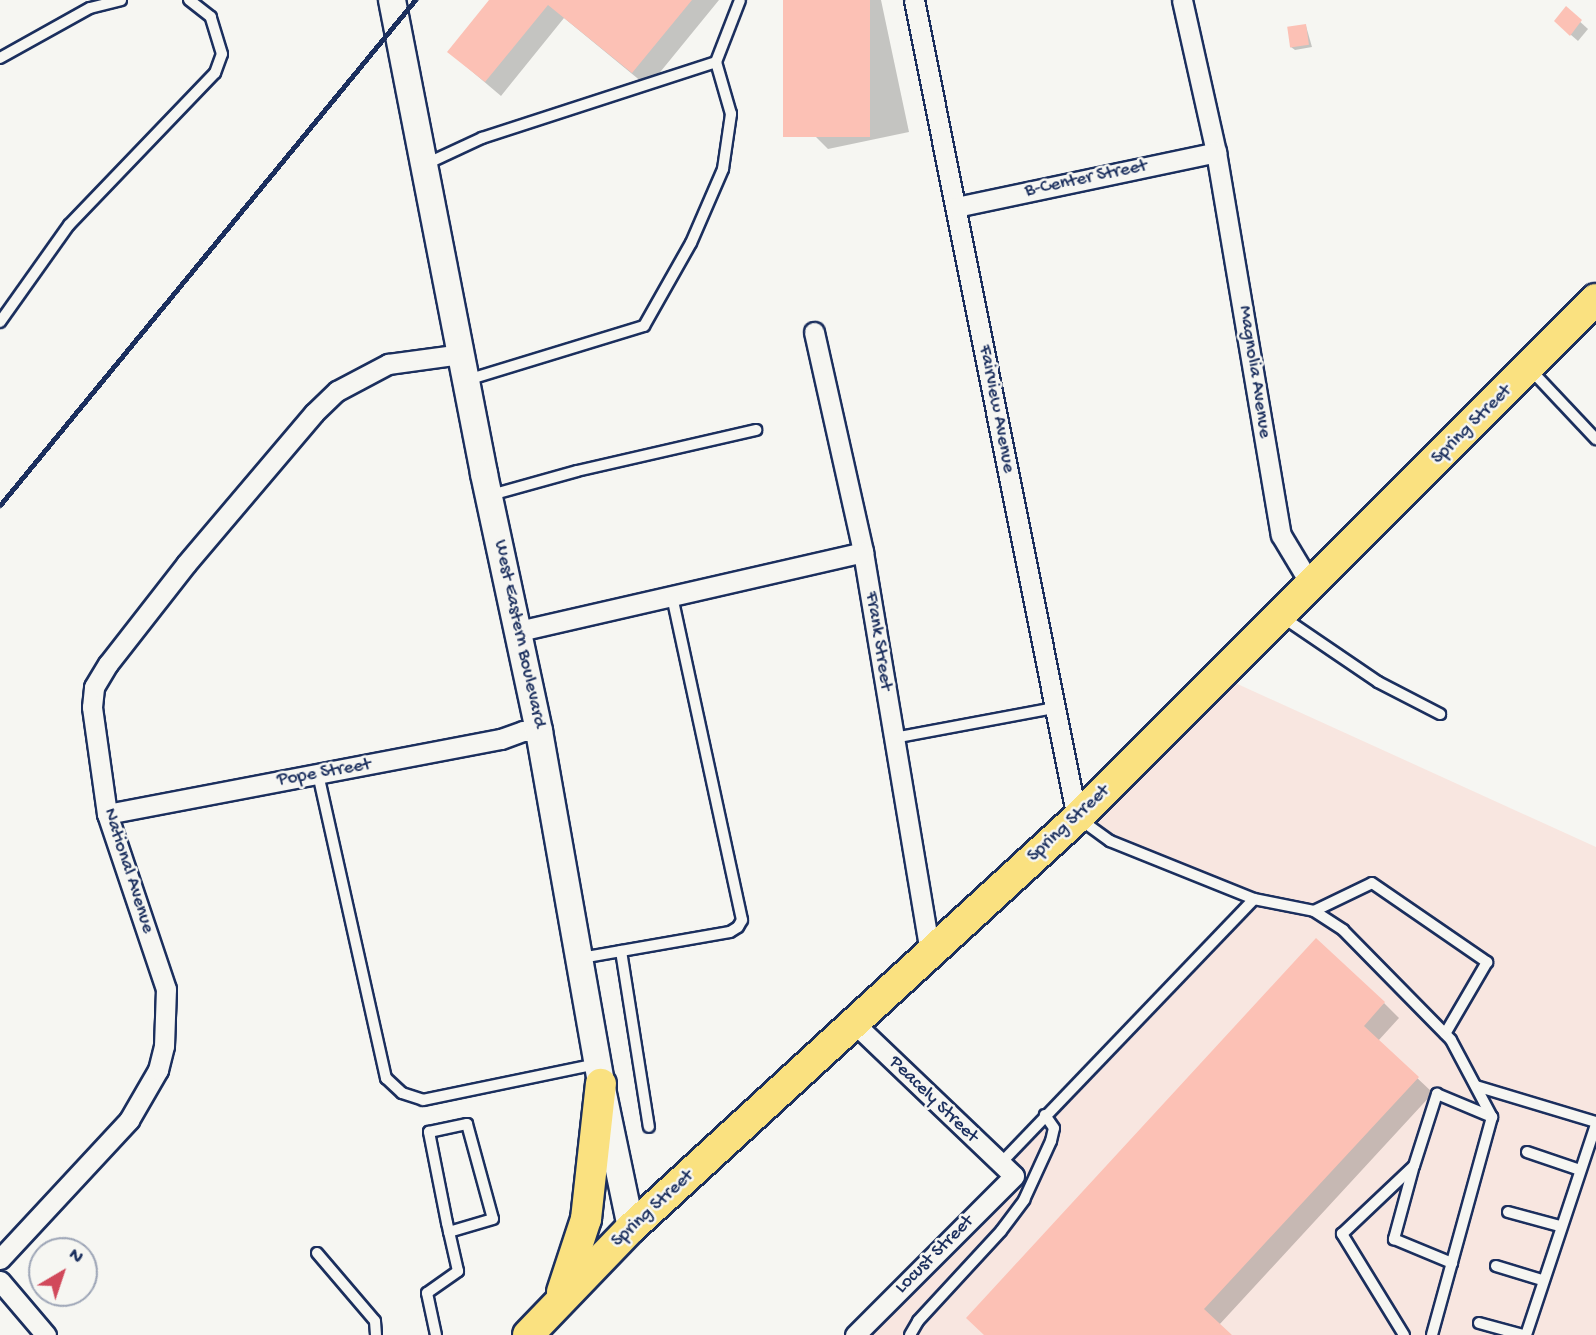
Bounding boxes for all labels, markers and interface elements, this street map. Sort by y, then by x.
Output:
street label: B-Center Street [1023,155,1149,203]
street label: Magnolia Avenue [1232,304,1276,440]
street label: Fairview Avenue [972,343,1020,475]
street label: Spring Street [1427,380,1517,470]
street label: West Eastern Boulevard [488,538,550,730]
street label: Frank Street [859,590,897,692]
street label: Pope Street [275,754,373,792]
street label: Spring Street [1023,780,1115,868]
street label: National Avenue [97,806,159,936]
street label: Peacely Street [883,1052,983,1148]
street label: Spring Street [607,1165,699,1253]
street label: Locust Street [891,1211,979,1299]
north arrow [28,1237,98,1307]
text: N [63,1244,87,1270]

